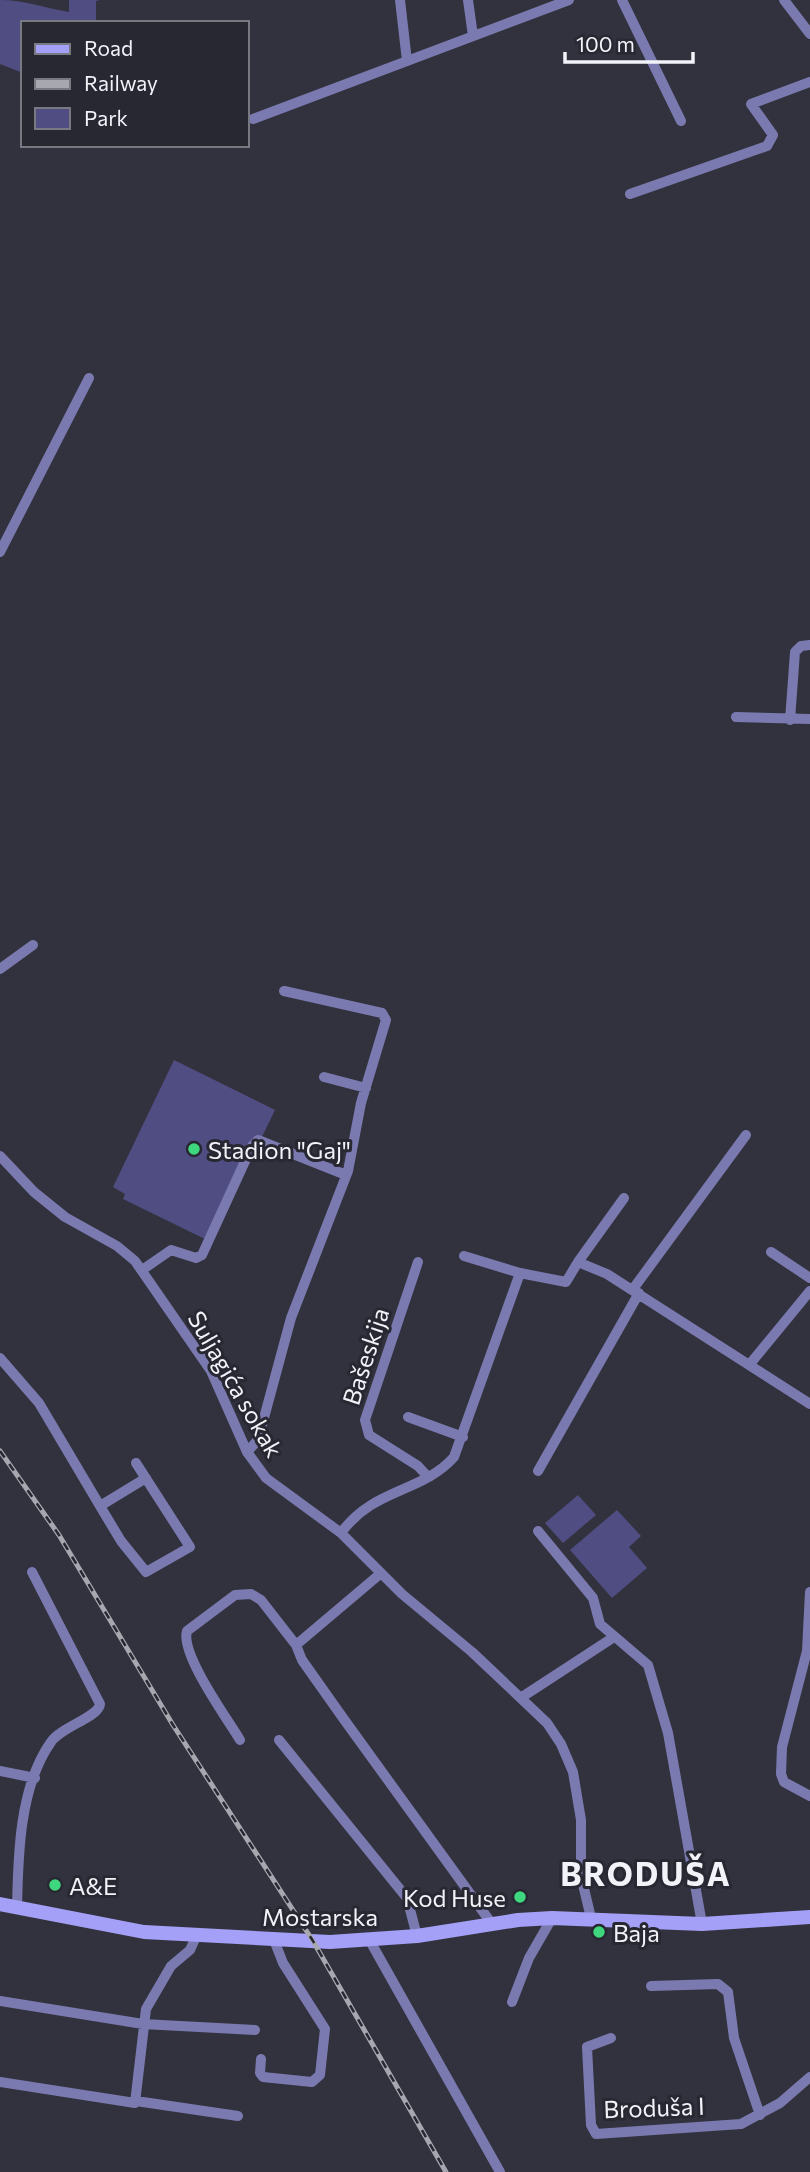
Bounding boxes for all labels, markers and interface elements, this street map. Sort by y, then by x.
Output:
legend [21,21,248,147]
scale bar [565,21,693,65]
text: 100 m [576,31,635,56]
text: Road [84,35,133,60]
text: Railway [84,70,158,95]
text: Park [84,105,128,130]
place label: Stadion "Gaj" [208,1135,351,1164]
marker: Stadion "Gaj" [186,1141,202,1157]
street label: Bašeskija [336,1304,394,1408]
street label: Suljagića sokak [182,1306,290,1462]
district label: BRODUŠA [560,1853,732,1893]
place label: A&E [69,1871,117,1900]
marker: A&E [47,1877,63,1893]
place label: Kod Huse [403,1883,506,1912]
marker: Kod Huse [512,1889,528,1905]
street label: Mostarska [262,1902,378,1931]
place label: Baja [613,1918,660,1947]
marker: Baja [591,1924,607,1940]
street label: Broduša I [603,2091,705,2123]

